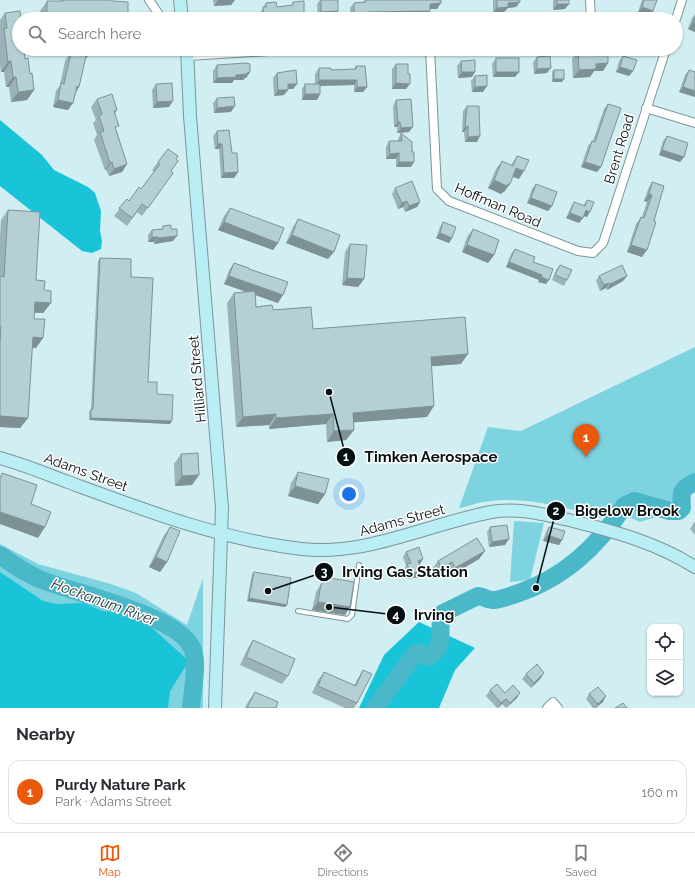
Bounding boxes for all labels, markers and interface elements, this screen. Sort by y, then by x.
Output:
search box [12,12,683,56]
icon: search [26,23,48,45]
text: Search here [58,25,141,43]
street label: Brent Road [601,112,637,186]
street label: Hoffman Road [452,180,544,230]
street label: Hilliard Street [185,334,209,423]
pin: 1 [573,424,599,457]
callout: Timken Aerospace [336,444,506,471]
text: Timken Aerospace [365,448,497,466]
street label: Adams Street [42,450,130,495]
text: 1 [343,450,349,464]
your location [339,484,359,504]
callout: Bigelow Brook [546,497,687,524]
street label: Adams Street [358,501,447,539]
text: Bigelow Brook [575,502,680,520]
text: 2 [553,504,560,518]
callout: Irving Gas Station [314,558,476,585]
text: Irving Gas Station [342,563,468,581]
text: 3 [321,565,328,579]
water label: Hockanum River [49,575,160,630]
callout: Irving [386,602,463,629]
text: Irving [414,606,454,624]
text: 4 [393,608,400,622]
map controls [647,624,683,696]
button: locate [647,624,683,660]
button: layers [647,660,683,696]
text: Nearby [16,724,75,744]
text: Purdy Nature Park [55,776,186,794]
text: 1 [27,785,33,800]
text: 160 m [641,785,678,800]
text: Park · Adams Street [55,794,172,809]
tab: Map [98,842,121,879]
tab: Directions [318,842,368,879]
tab: Saved [565,842,597,879]

